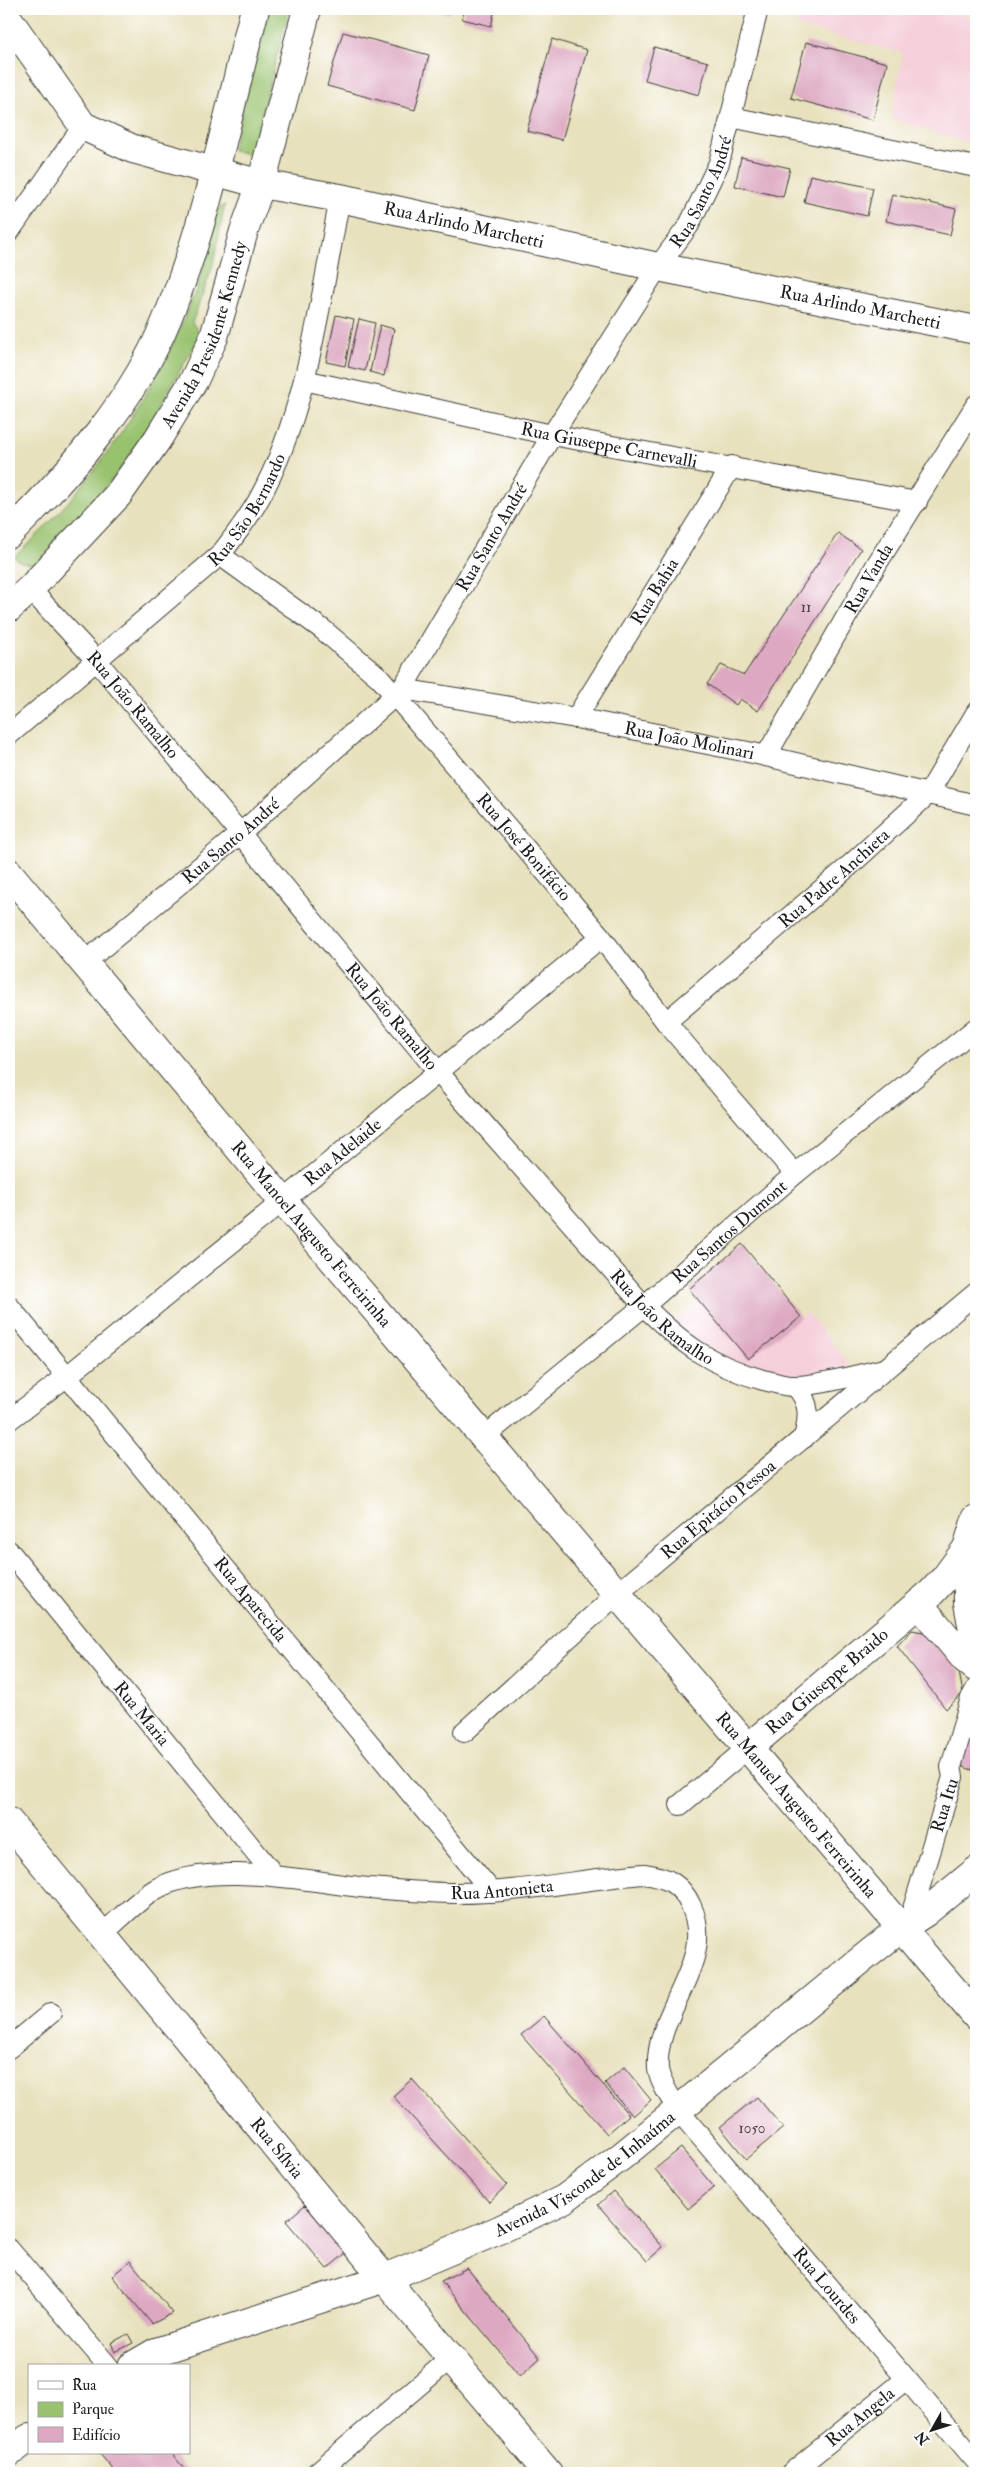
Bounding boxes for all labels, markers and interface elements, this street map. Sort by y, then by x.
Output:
street label: Rua Santo André [665,133,737,252]
street label: Rua Arlindo Marchetti [382,196,546,253]
street label: Avenida Presidente Kennedy [155,237,252,433]
street label: Rua Arlindo Marchetti [778,280,943,334]
street label: Rua Giuseppe Carnevalli [519,417,699,473]
street label: Rua São Bernardo [203,450,291,572]
street label: Rua Santo André [451,479,533,596]
street label: Rua Vanda [839,539,898,618]
street label: Rua Bahia [625,553,684,629]
house number: 11 [801,598,811,617]
street label: Rua João Ramalho [82,646,185,763]
street label: Rua João Molinari [622,716,757,765]
street label: Rua José Bonifácio [472,788,577,906]
street label: Rua Santo André [177,792,285,889]
street label: Rua Padre Anchieta [773,823,895,933]
street label: Rua João Ramalho [340,958,443,1075]
street label: Rua Adelaide [299,1112,386,1191]
street label: Rua Manoel Augusto Ferreirinha [226,1136,397,1332]
street label: Rua Santos Dumont [667,1175,792,1288]
street label: Rua João Ramalho [605,1264,718,1370]
street label: Rua Epitácio Pessoa [656,1454,781,1564]
street label: Rua Aparecida [209,1552,293,1647]
street label: Rua Giuseppe Braido [761,1622,893,1740]
street label: Rua Maria [109,1676,176,1751]
street label: Rua Manuel Augusto Ferreirinha [711,1707,883,1903]
street label: Rua Itu [925,1775,963,1835]
street label: Rua Antonieta [450,1874,555,1905]
street label: Avenida Visconde de Inhaúma [490,2105,680,2242]
street label: Rua Sílvia [245,2113,309,2184]
house number: 1050 [738,2119,766,2138]
street label: Rua Lourdes [788,2242,866,2328]
legend [28,2364,190,2454]
text: Rua [72,2376,97,2395]
street label: Rua Angela [821,2381,900,2452]
text: Parque [72,2400,114,2419]
north arrow [908,2404,958,2454]
text: Edifício [72,2426,120,2445]
text: N [911,2427,933,2449]

